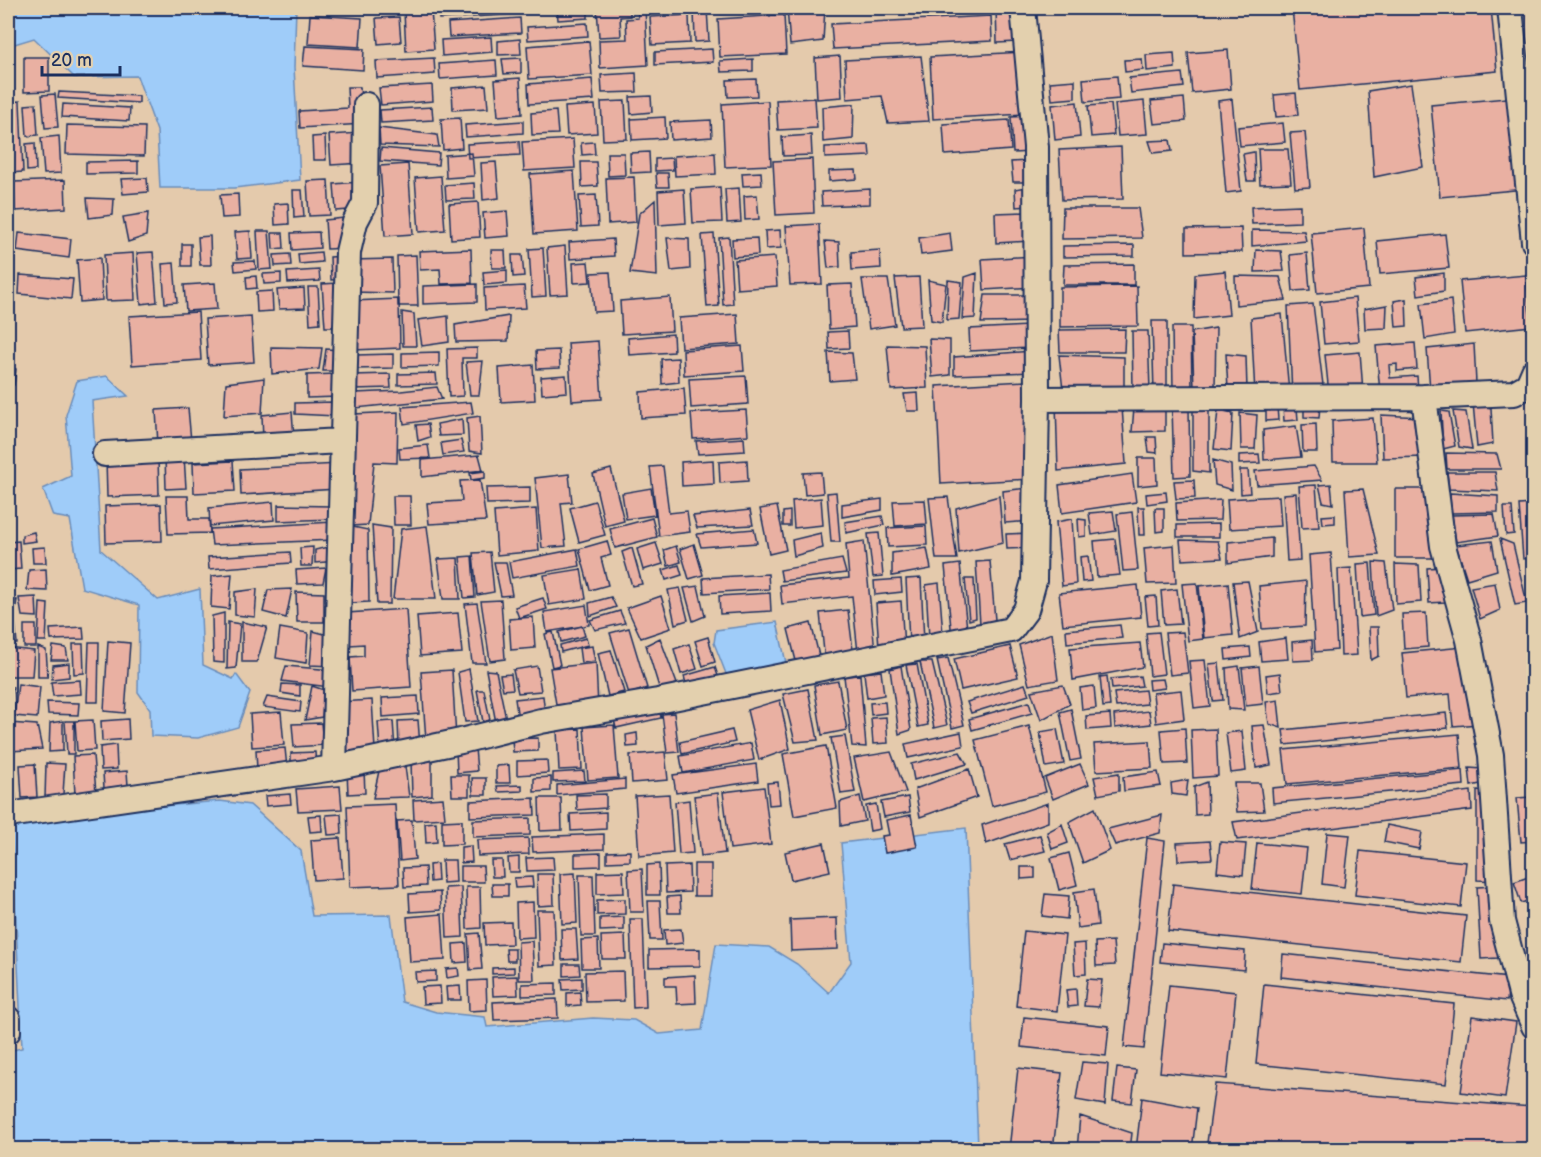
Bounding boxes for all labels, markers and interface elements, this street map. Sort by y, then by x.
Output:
scale bar [42,39,120,77]
text: 20 m [51,50,92,71]

